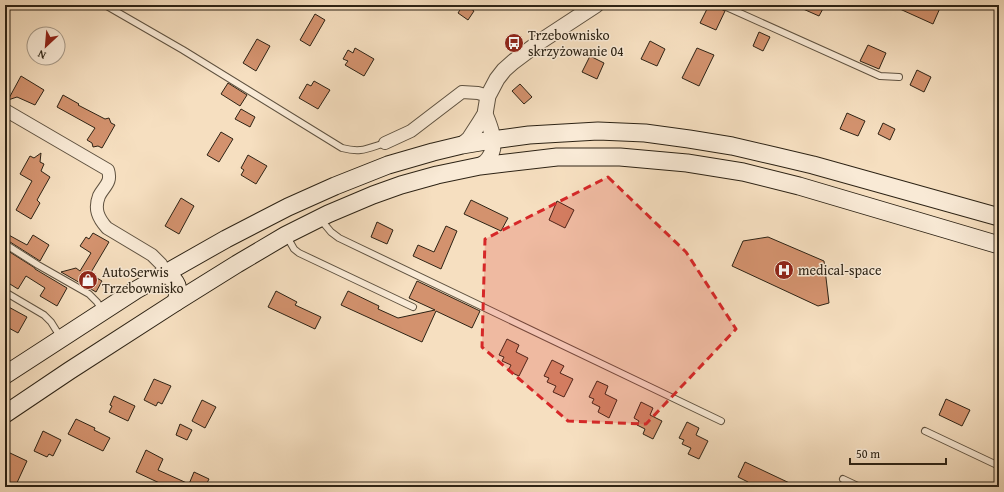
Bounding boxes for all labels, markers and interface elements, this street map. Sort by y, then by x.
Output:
place label: Trzebownisko skrzyżowanie 04 [528,25,624,61]
north arrow [26,26,66,66]
bus stop icon: Trzebownisko skrzyżowanie 04 [503,32,525,54]
text: N [34,46,48,64]
hospital icon: medical-space [773,259,795,281]
place label: medical-space [798,260,882,280]
place label: AutoSerwis Trzebownisko [102,262,184,298]
shop icon: AutoSerwis Trzebownisko [77,269,99,291]
scale bar [850,440,946,466]
text: 50 m [856,445,880,462]

